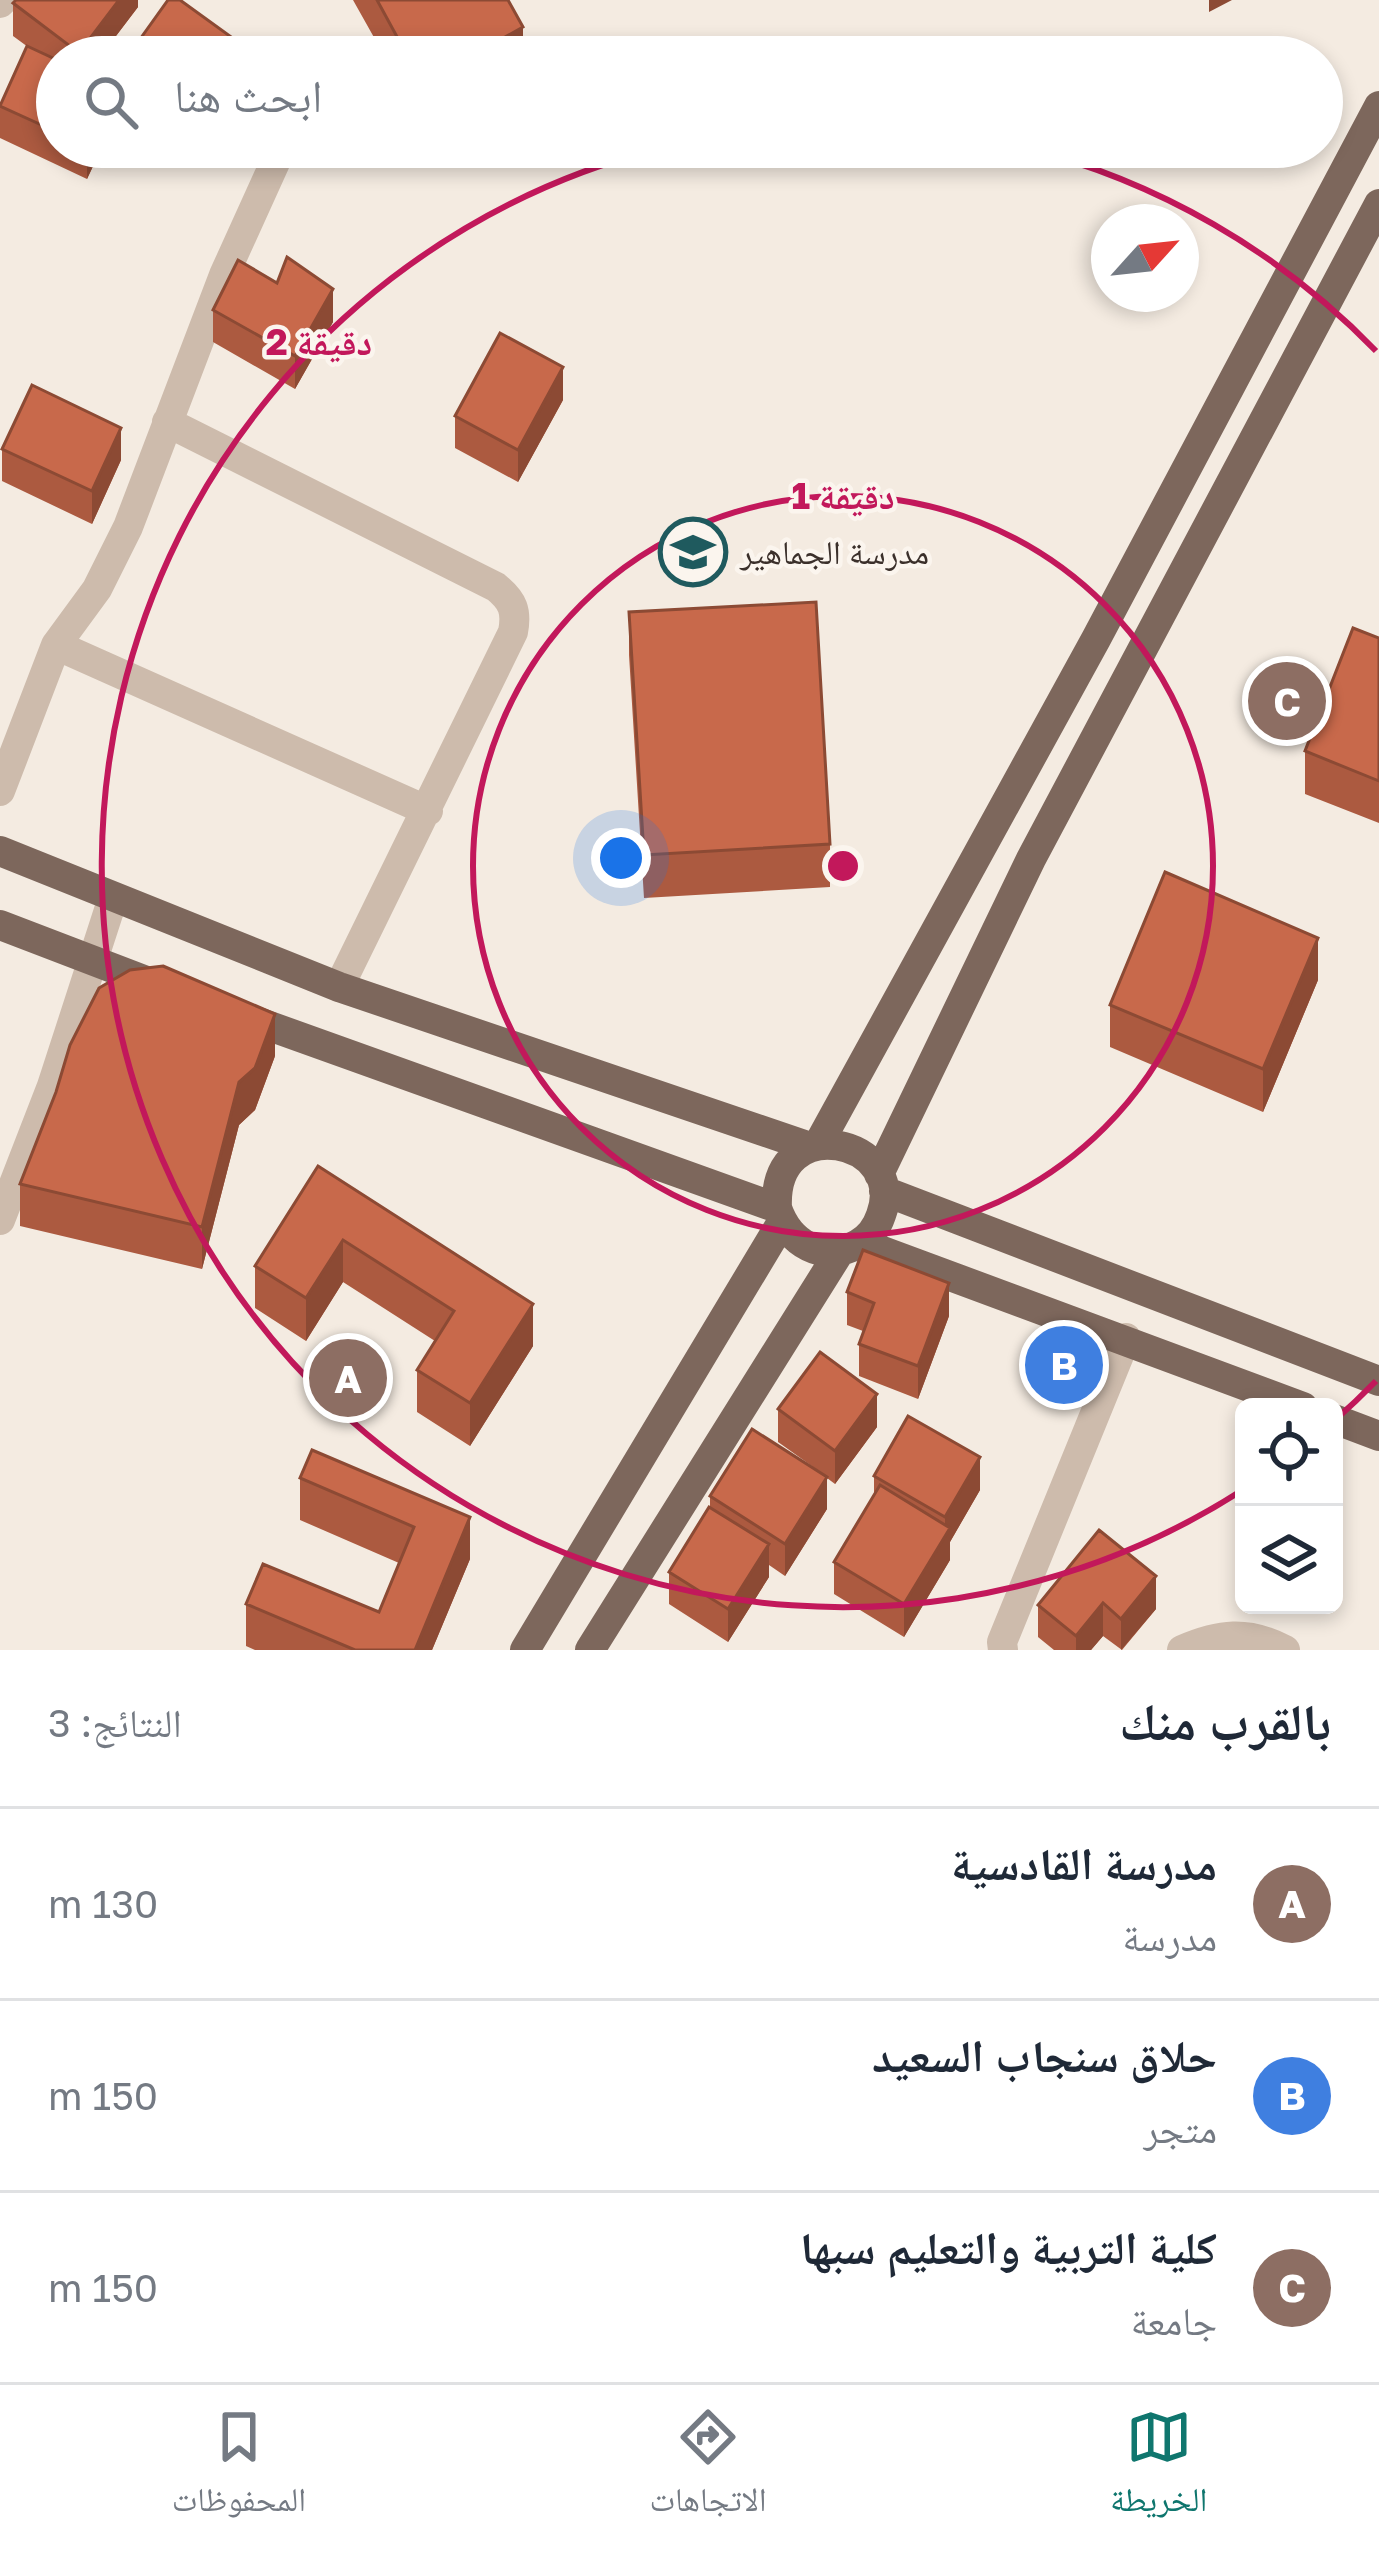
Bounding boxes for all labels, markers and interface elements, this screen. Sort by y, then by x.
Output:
search box [36,36,1343,168]
text: ابحث هنا [174,68,322,122]
icon: search [78,69,144,135]
north arrow [1091,204,1199,312]
text: 2 دقيقة [266,320,372,363]
text: 1 دقيقة [791,474,895,517]
school or university icon: مدرسة الجماهير [658,517,728,587]
place label: مدرسة الجماهير [739,532,929,571]
pin: C [1248,656,1326,746]
your location [591,828,651,888]
centre of rings [822,845,864,887]
pin: B [1025,1320,1103,1410]
pin: A [309,1333,387,1423]
map controls [1235,1398,1343,1614]
button: locate [1235,1398,1343,1506]
button: layers [1235,1506,1343,1614]
text: بالقرب منك [1119,1690,1331,1751]
text: النتائج: 3 [48,1699,182,1746]
text: مدرسة القادسية [951,1836,1217,1890]
text: 130 m [48,1880,158,1927]
text: A [1278,1880,1306,1927]
text: مدرسة [1122,1913,1217,1960]
text: حلاق سنجاب السعيد [872,2028,1217,2082]
text: 150 m [48,2072,158,2119]
text: B [1278,2072,1306,2119]
text: متجر [1143,2105,1217,2152]
text: كلية التربية والتعليم سبها [800,2220,1217,2274]
text: 150 m [48,2264,158,2311]
text: C [1278,2264,1306,2311]
text: جامعة [1131,2297,1217,2344]
tab: المحفوظات [172,2404,306,2532]
tab: الاتجاهات [649,2404,767,2532]
tab: الخريطة [1110,2404,1207,2532]

